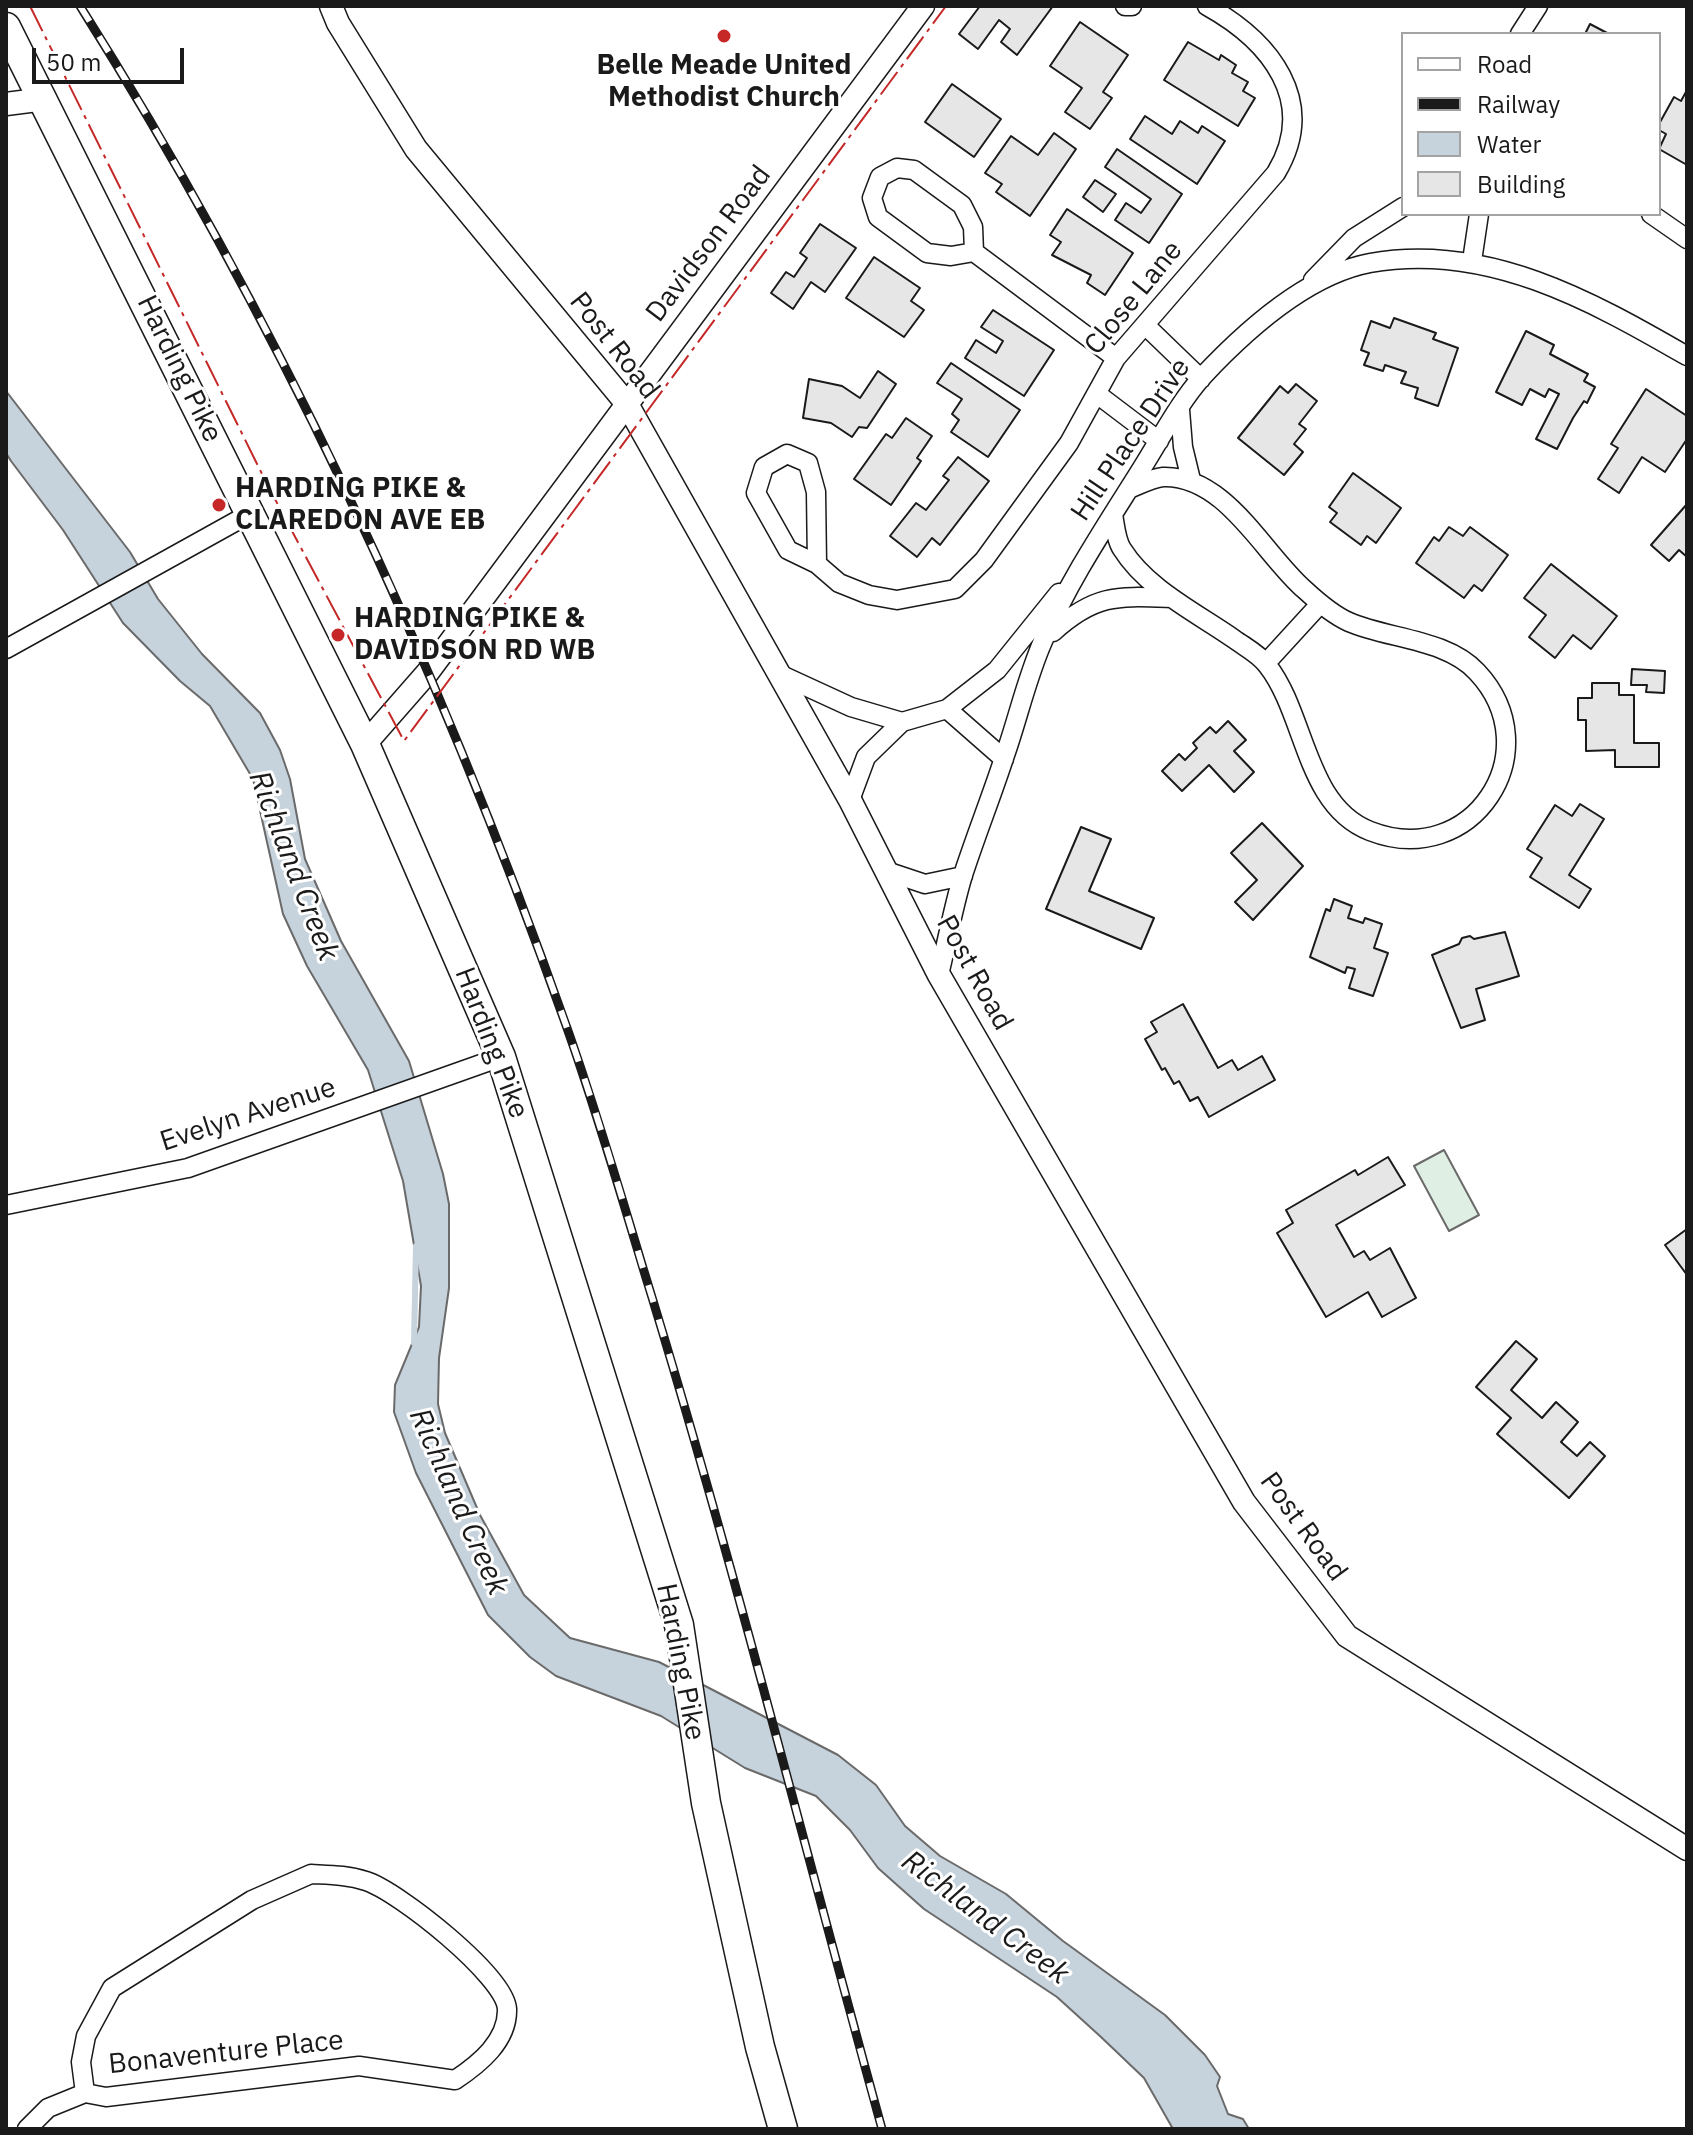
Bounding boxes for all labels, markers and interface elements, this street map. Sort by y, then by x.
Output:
marker: Belle Meade United Methodist Church [715,27,733,45]
scale bar [36,32,188,82]
legend [1401,32,1661,216]
text: 50 m [46,46,101,78]
text: Road [1477,48,1532,80]
place label: Belle Meade United Methodist Church [597,49,851,115]
text: Railway [1477,88,1560,120]
text: Water [1477,128,1541,160]
street label: Davidson Road [639,159,779,329]
text: Building [1477,168,1565,200]
street label: Close Lane [1078,234,1190,362]
street label: Post Road [562,286,666,406]
street label: Harding Pike [129,290,229,448]
street label: Hill Place Drive [1064,352,1198,528]
place label: HARDING PIKE & CLAREDON AVE EB [235,472,485,538]
marker: HARDING PIKE & CLAREDON AVE EB [210,496,228,514]
place label: HARDING PIKE & DAVIDSON RD WB [354,602,595,668]
marker: HARDING PIKE & DAVIDSON RD WB [329,626,347,644]
water label: Richland Creek [240,766,346,966]
street label: Post Road [929,910,1019,1036]
street label: Harding Pike [447,963,535,1123]
street label: Evelyn Avenue [156,1071,340,1159]
water label: Richland Creek [401,1403,515,1601]
street label: Post Road [1252,1466,1354,1588]
street label: Harding Pike [648,1581,712,1743]
water label: Richland Creek [894,1843,1076,1993]
street label: Bonaventure Place [107,2024,345,2082]

